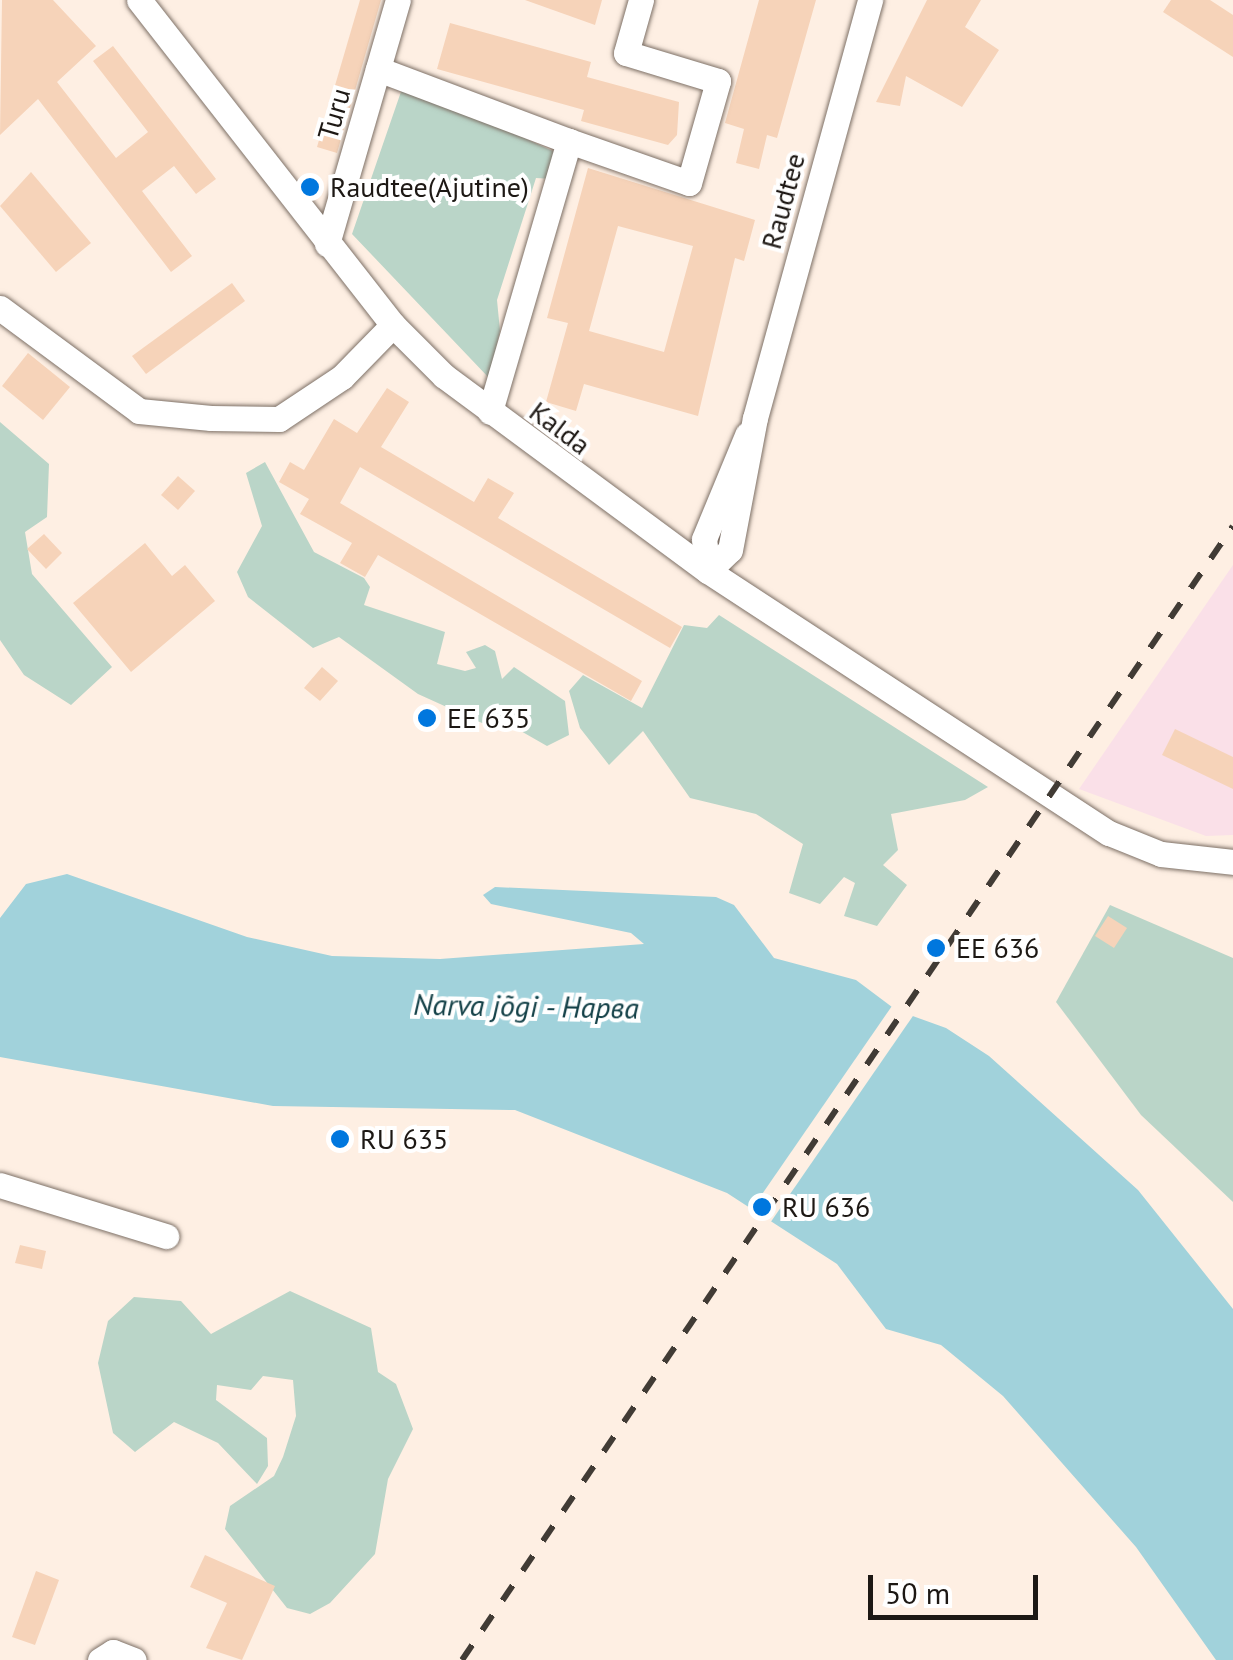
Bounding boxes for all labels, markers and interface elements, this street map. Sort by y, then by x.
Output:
street label: Turu [311,84,357,144]
street label: Raudtee [754,149,812,253]
place label: Raudtee(Ajutine) [330,170,529,204]
marker: Raudtee(Ajutine) [299,176,321,198]
street label: Kalda [523,394,597,462]
place label: EE 635 [447,701,530,735]
marker: EE 635 [416,707,438,729]
place label: EE 636 [956,931,1039,965]
marker: EE 636 [925,937,947,959]
water label: Narva jõgi - Нарва [412,986,640,1026]
place label: RU 635 [360,1122,448,1156]
marker: RU 635 [329,1128,351,1150]
place label: RU 636 [782,1190,870,1224]
marker: RU 636 [751,1196,773,1218]
scale bar [873,1555,1043,1617]
text: 50 m [885,1573,950,1612]

